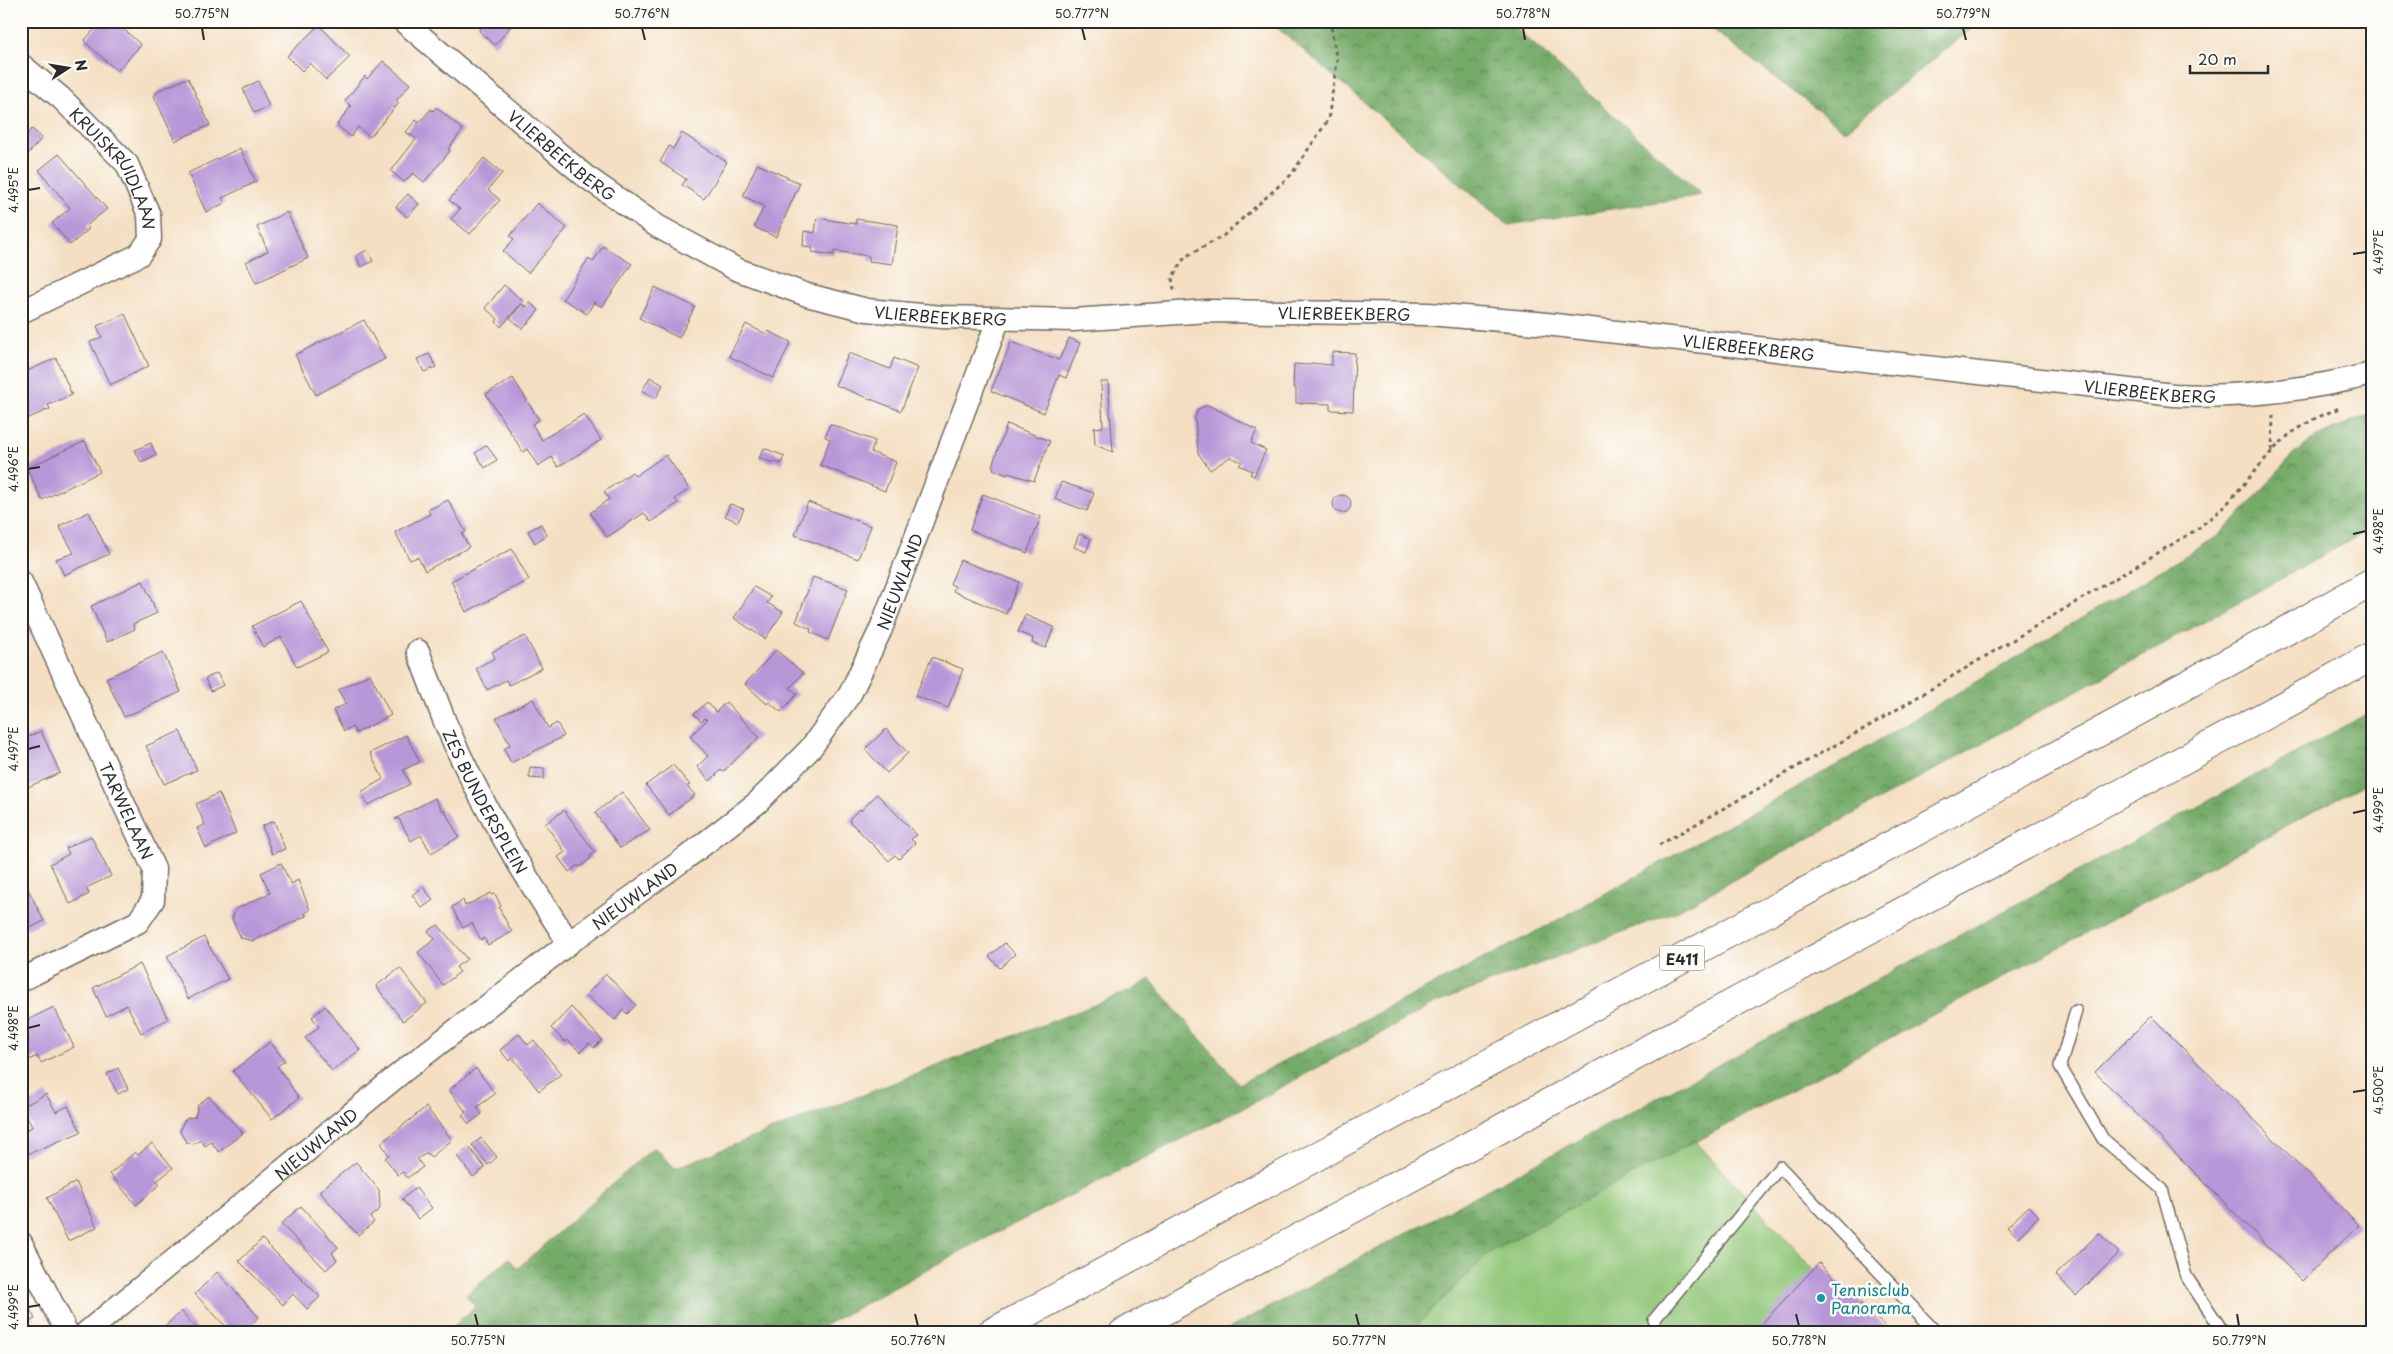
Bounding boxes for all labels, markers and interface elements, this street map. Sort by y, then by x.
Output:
text: 50.775°N [175,4,229,22]
text: 50.776°N [614,4,670,22]
text: 50.777°N [1055,4,1109,22]
text: 50.778°N [1496,4,1550,22]
text: 50.779°N [1936,4,1990,22]
north arrow [42,42,92,92]
scale bar [2190,42,2268,74]
text: 20 m [2198,47,2237,70]
text: N [70,58,93,73]
street label: KRUISKRUIDLAAN [65,102,162,230]
street label: VLIERBEEKBERG [503,104,621,206]
text: 4.495°E [4,167,22,213]
text: 4.497°E [2369,229,2387,275]
street label: VLIERBEEKBERG [873,299,1007,330]
street label: VLIERBEEKBERG [1278,300,1411,326]
street label: VLIERBEEKBERG [1681,328,1816,366]
street label: VLIERBEEKBERG [2083,373,2216,408]
text: 4.496°E [4,446,22,492]
text: 4.498°E [2369,508,2387,554]
street label: NIEUWLAND [870,530,928,633]
street label: ZES BUNDERSPLEIN [437,725,534,878]
text: 4.497°E [4,726,22,772]
street label: TARWELAAN [94,758,160,863]
text: 4.499°E [2369,787,2387,833]
street label: NIEUWLAND [587,856,683,935]
road number: E411 [1660,946,1704,970]
text: 4.498°E [4,1005,22,1051]
text: 4.500°E [2369,1065,2387,1115]
street label: NIEUWLAND [269,1102,363,1185]
place label: Tennisclub Panorama [1831,1277,1911,1319]
text: 4.499°E [4,1284,22,1330]
marker: Tennisclub Panorama [1815,1292,1827,1304]
text: 50.775°N [451,1331,505,1349]
text: 50.776°N [890,1331,946,1349]
text: 50.777°N [1332,1331,1386,1349]
text: 50.778°N [1772,1331,1826,1349]
text: 50.779°N [2212,1331,2266,1349]

